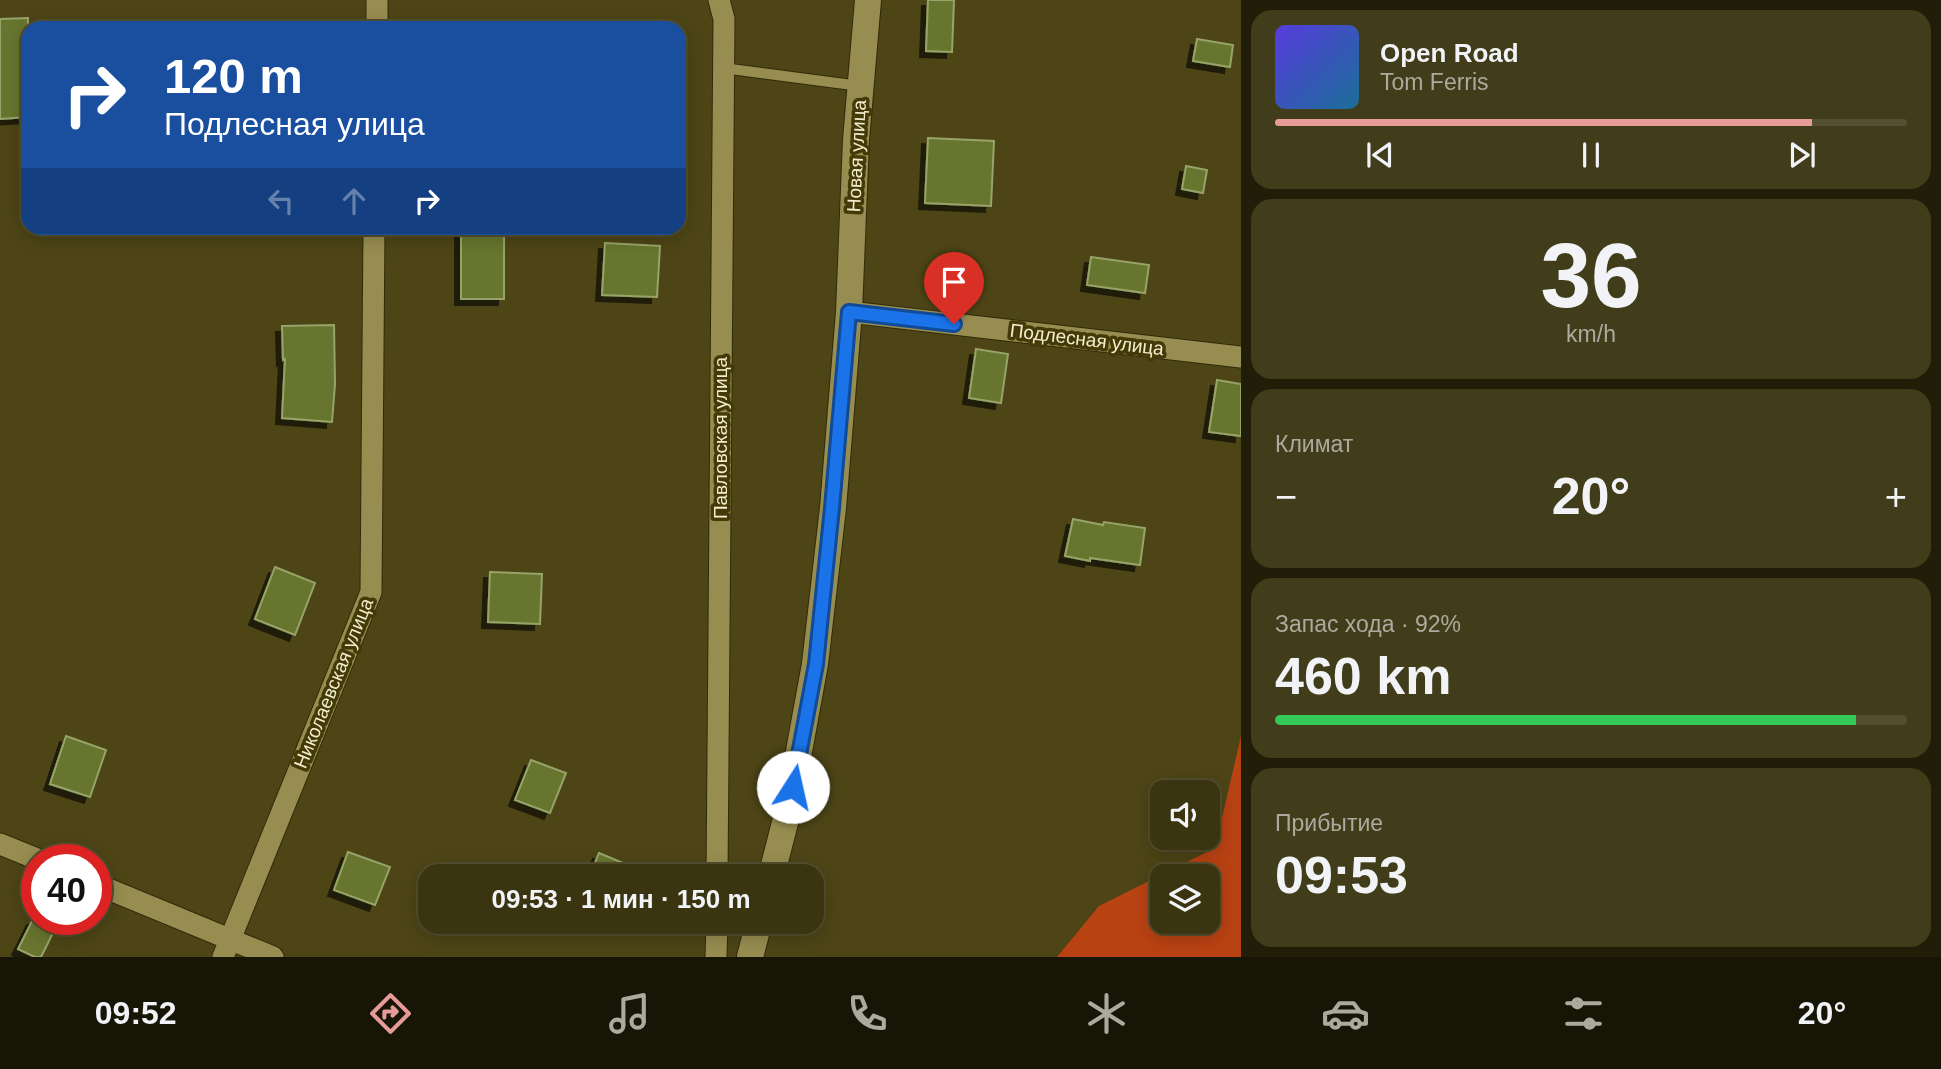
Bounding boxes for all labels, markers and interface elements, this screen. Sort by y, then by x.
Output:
text: Open Road [1380,38,1519,68]
icon: right [49,49,140,140]
text: 120 m [164,49,303,103]
text: Tom Ferris [1380,69,1489,95]
street label: Новая улица [843,99,870,213]
text: Подлесная улица [164,106,425,142]
icon: previous [1361,136,1399,174]
icon: pause [1572,136,1610,174]
icon: next [1783,136,1821,174]
icon: left [262,182,300,220]
icon: ahead [335,182,373,220]
icon: right [408,182,446,220]
text: 36 [1540,225,1642,326]
pin [924,252,984,324]
icon: arrive [935,263,973,301]
street label: Подлесная улица [1009,320,1166,359]
text: km/h [1566,321,1616,347]
street label: Павловская улица [710,356,731,519]
text: Климат [1275,431,1353,457]
text: 20° [1552,467,1630,525]
text: − [1275,476,1297,518]
text: + [1885,476,1907,518]
street label: Николаевская улица [290,595,377,771]
text: Запас хода · 92% [1275,611,1461,637]
text: 460 km [1275,647,1451,705]
position arrow [756,750,830,824]
map controls [1150,780,1220,934]
button: sound [1150,780,1220,850]
text: Прибытие [1275,810,1383,836]
speed limit sign: 40 [21,844,112,935]
text: 09:53 [1275,846,1408,904]
button: layers [1150,864,1220,934]
text: 09:53 · 1 мин · 150 m [491,884,751,914]
icon: directions [366,989,415,1038]
icon: music [605,989,654,1038]
icon: phone [843,989,892,1038]
icon: climate [1082,989,1131,1038]
icon: car [1321,989,1370,1038]
icon: filters [1559,989,1608,1038]
text: 09:52 [95,995,177,1031]
text: 20° [1798,995,1846,1031]

